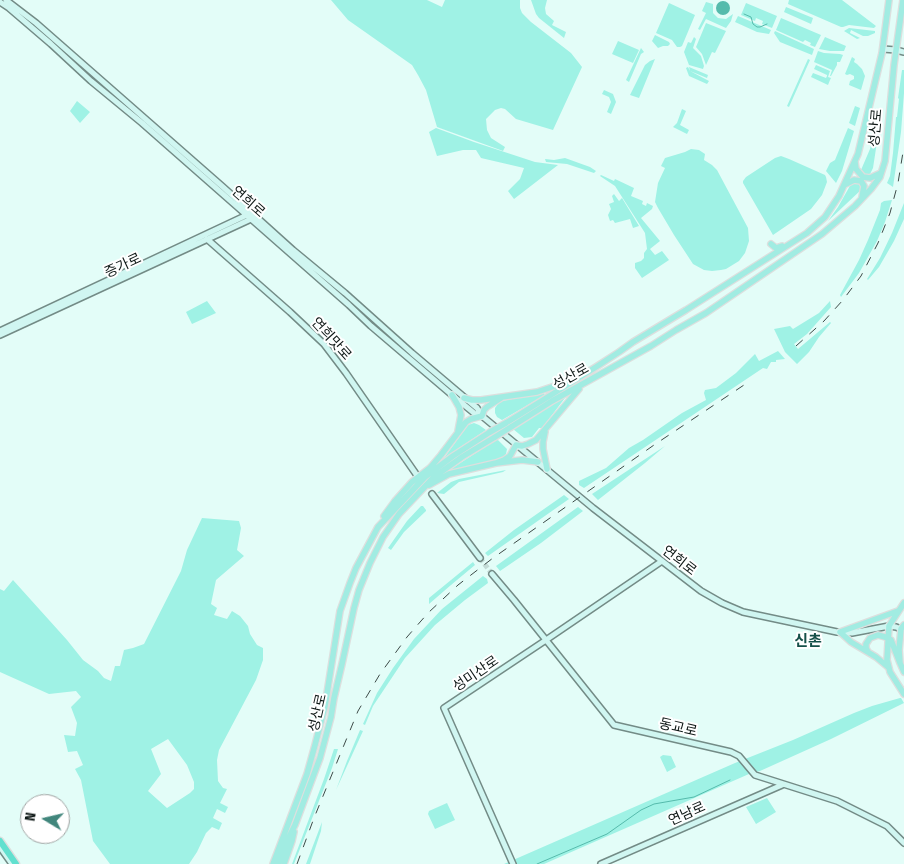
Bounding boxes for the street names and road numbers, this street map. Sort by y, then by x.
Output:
street label: 성산로 [866,108,886,148]
street label: 연희로 [228,183,268,221]
street label: 증가로 [102,250,144,282]
street label: 연희맛로 [308,314,354,364]
street label: 성산로 [550,360,592,394]
street label: 연희로 [659,542,699,580]
street label: 성미산로 [450,653,502,695]
street label: 성산로 [305,692,331,734]
street label: 동교로 [657,715,699,741]
street label: 연남로 [666,798,708,830]

